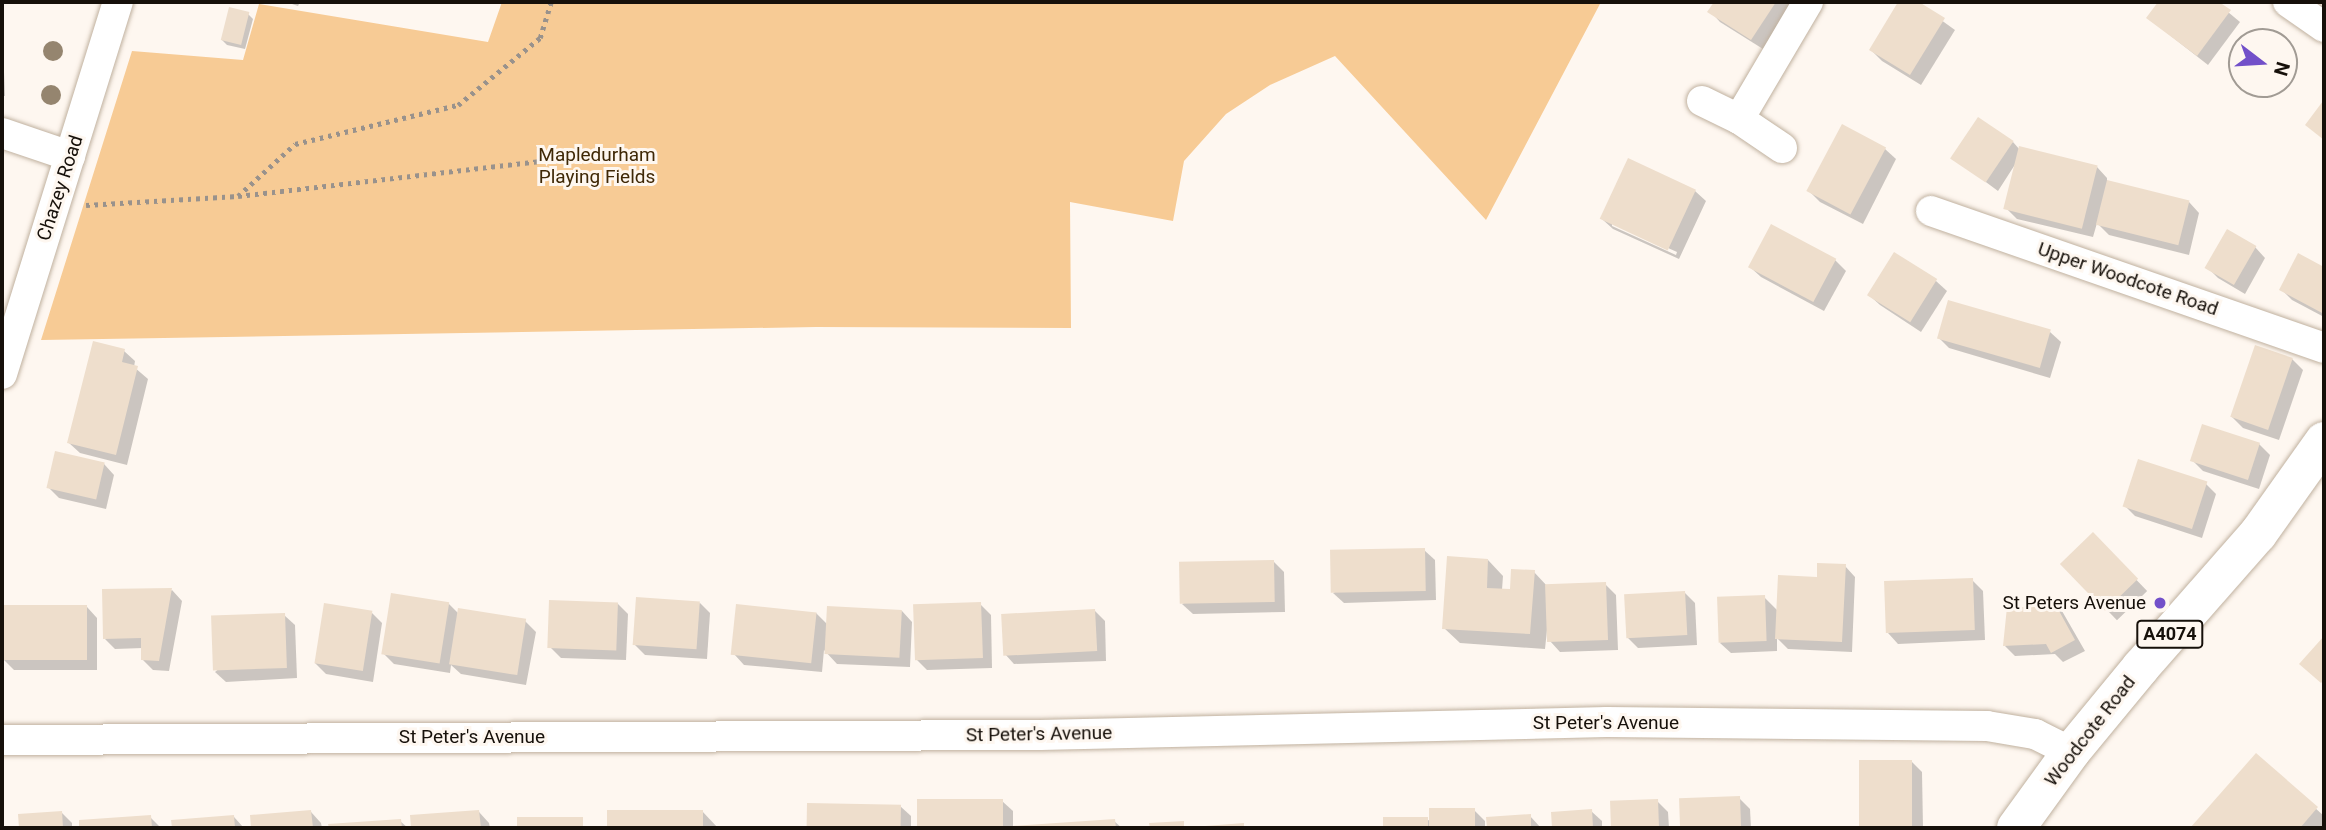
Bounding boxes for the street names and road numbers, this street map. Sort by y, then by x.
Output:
street label: Chazey Road [32,132,88,244]
street label: Upper Woodcote Road [2035,237,2221,321]
road number: A4074 [2135,620,2205,648]
street label: Woodcote Road [2040,671,2140,791]
street label: St Peter's Avenue [1533,712,1679,734]
street label: St Peter's Avenue [966,721,1112,747]
street label: St Peter's Avenue [399,726,545,748]

